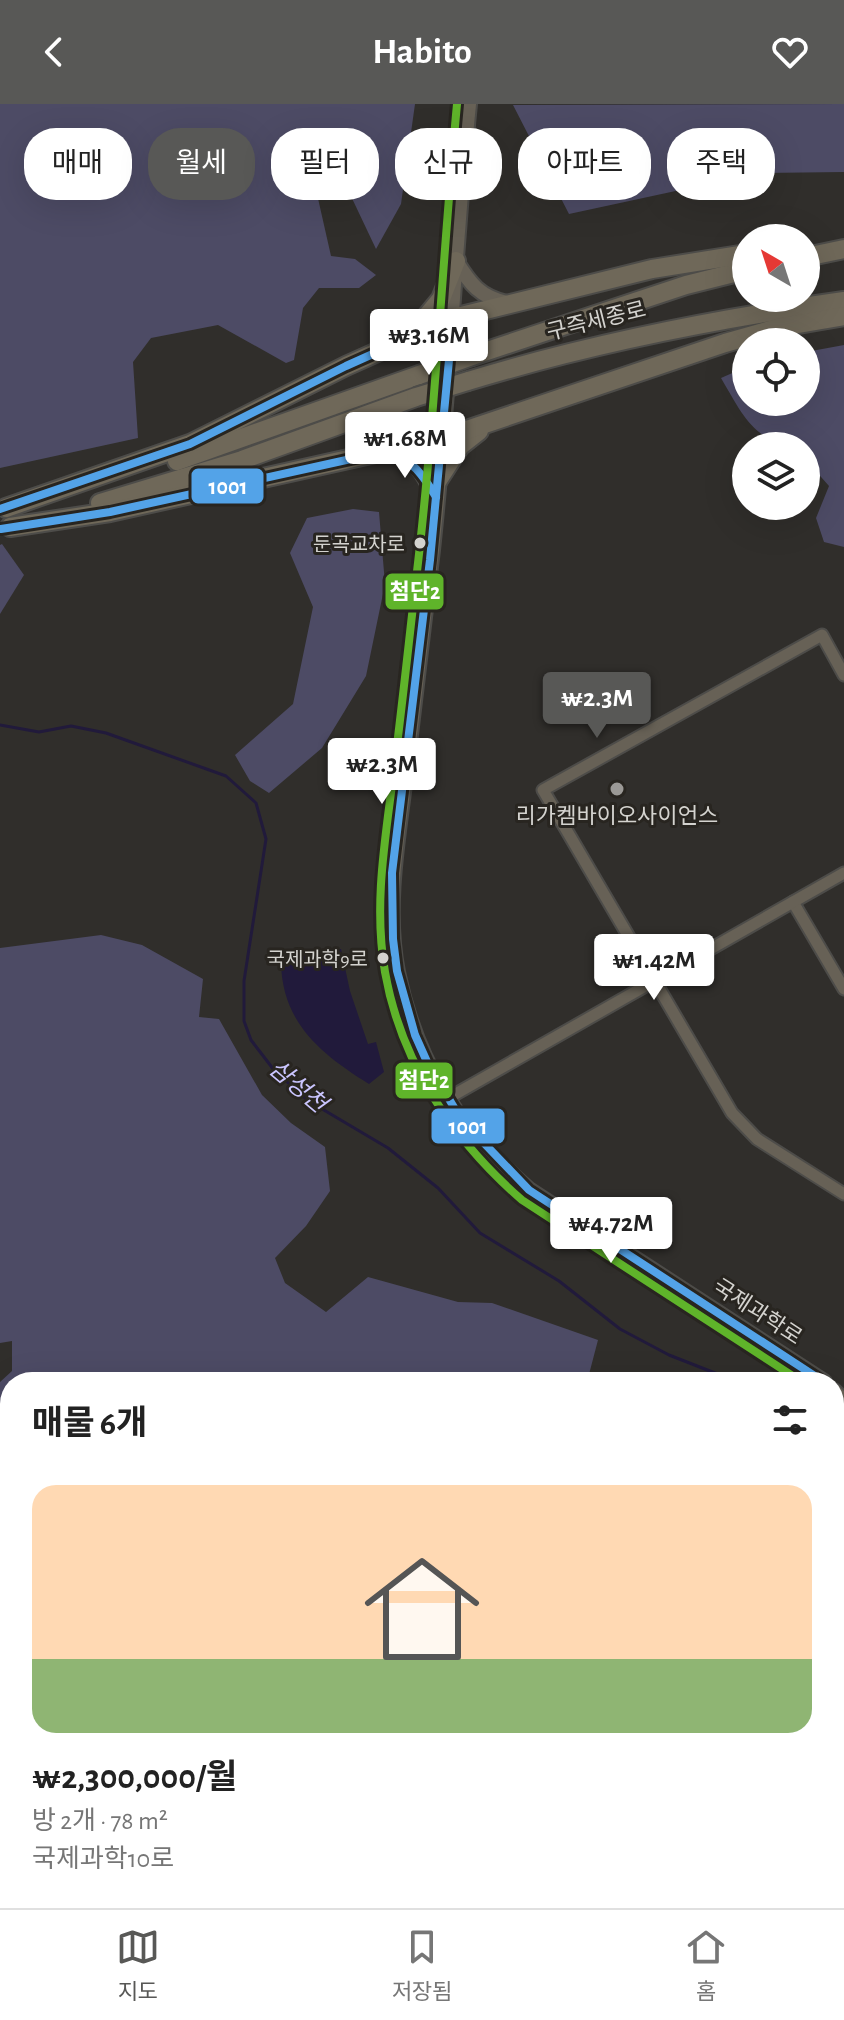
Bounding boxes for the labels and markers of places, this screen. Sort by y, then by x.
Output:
pin: ₩3.16M [364,309,494,377]
pin: ₩1.68M [340,412,470,480]
place label: 둔곡교차로 [313,534,405,555]
marker: 둔곡교차로 [412,535,428,551]
pin: ₩2.3M [541,672,653,740]
pin: ₩2.3M [326,738,438,806]
marker: 리가켐바이오사이언스 [608,780,626,798]
place label: 리가켐바이오사이언스 [516,804,718,827]
pin: ₩1.42M [589,934,719,1002]
place label: 국제과학9로 [267,949,368,970]
marker: 국제과학9로 [375,950,391,966]
pin: ₩4.72M [546,1197,676,1265]

